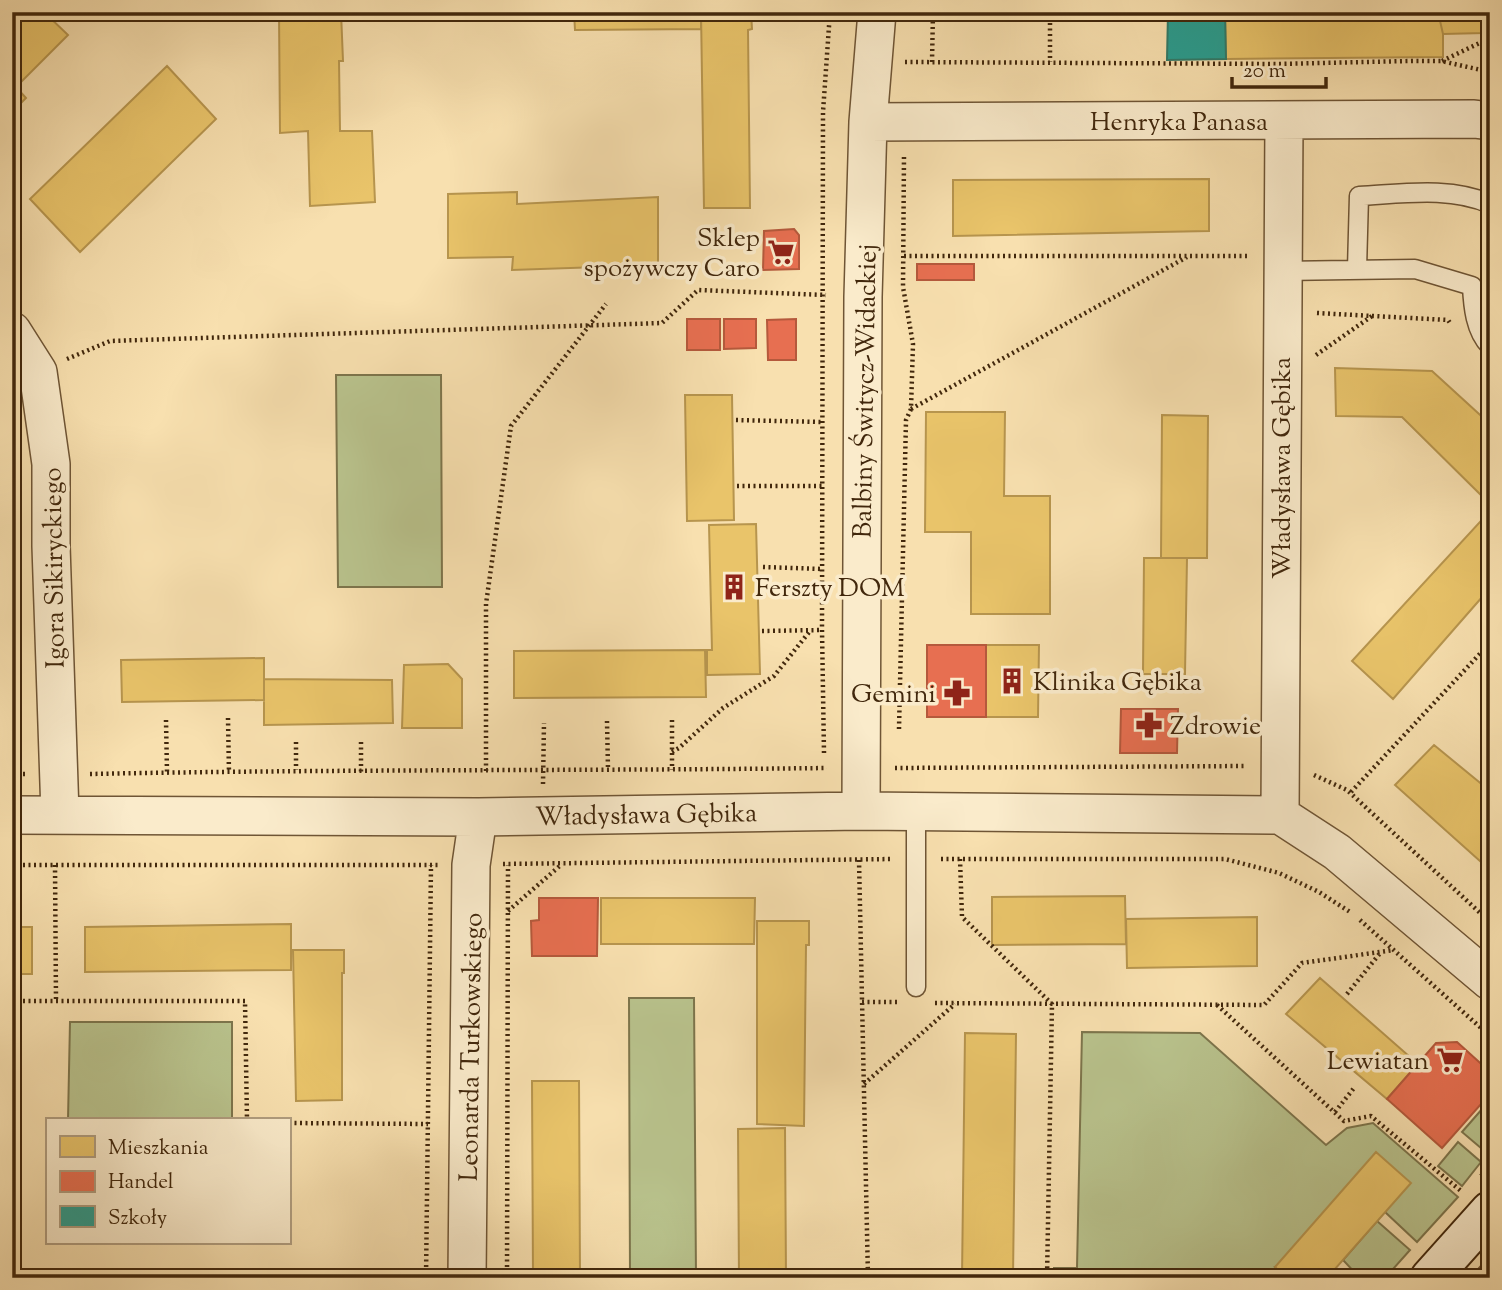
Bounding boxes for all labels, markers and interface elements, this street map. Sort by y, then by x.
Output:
scale bar [1232,46,1327,90]
text: 20 m [1243,57,1286,87]
street label: Henryka Panasa [1090,105,1268,142]
place label: Sklep spożywczy Caro [583,221,760,288]
supermarket icon: Sklep spożywczy Caro [766,237,796,267]
street label: Balbiny Świtycz-Widackiej [845,243,888,539]
street label: Władysława Gębika [1265,357,1302,579]
street label: Igora Sikiryckiego [35,467,76,669]
place label: Ferszty DOM [755,571,905,608]
building icon: Ferszty DOM [719,572,749,602]
place label: Klinika Gębika [1033,665,1202,702]
building icon: Klinika Gębika [997,666,1027,696]
place label: Gemini [851,677,936,714]
pharmacy icon: Gemini [942,678,972,708]
place label: Zdrowie [1170,709,1261,746]
pharmacy icon: Zdrowie [1134,710,1164,740]
street label: Władysława Gębika [535,796,757,837]
street label: Leonarda Turkowskiego [452,912,493,1182]
place label: Lewiatan [1327,1044,1429,1081]
supermarket icon: Lewiatan [1435,1045,1465,1075]
legend [46,1118,290,1244]
text: Mieszkania [108,1134,209,1164]
text: Handel [108,1168,174,1198]
text: Szkoły [108,1204,168,1234]

